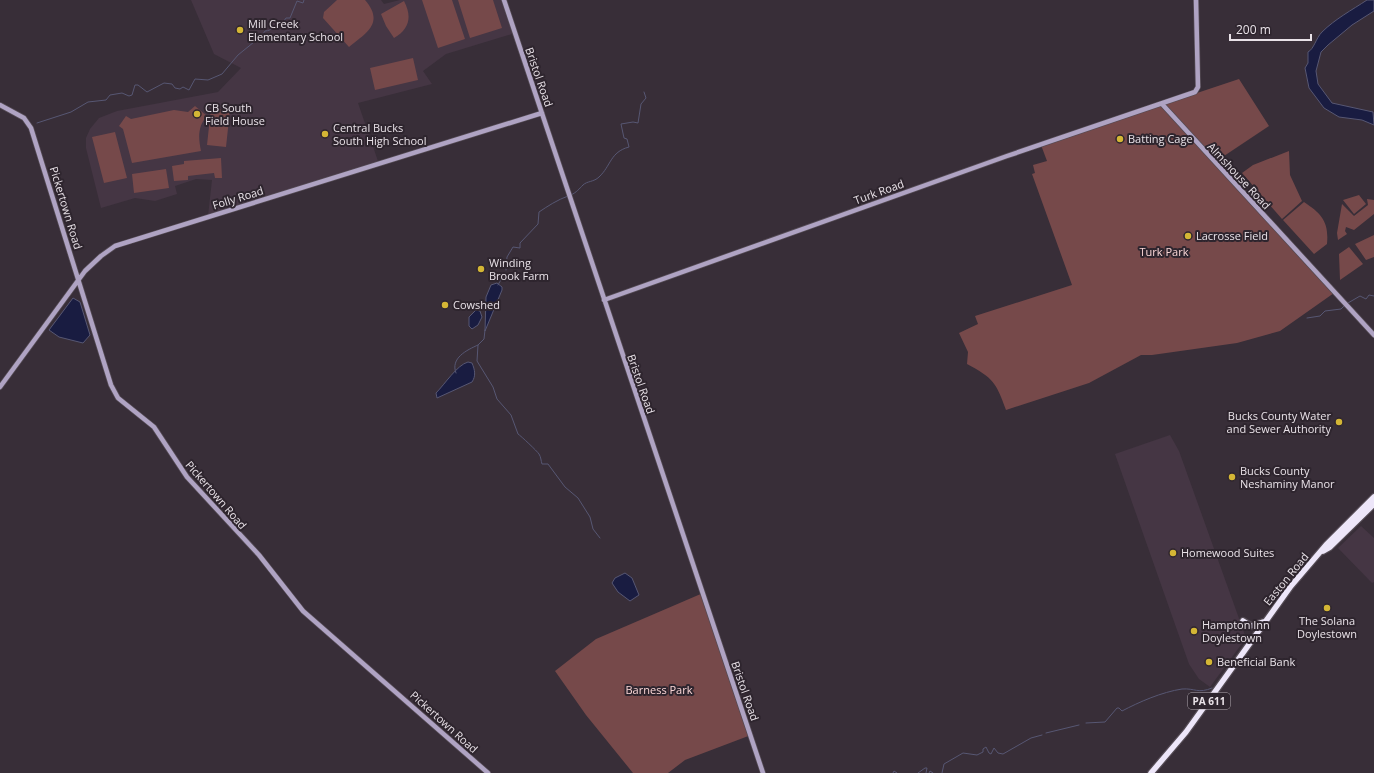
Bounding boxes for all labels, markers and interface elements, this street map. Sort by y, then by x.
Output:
place label: Mill Creek Elementary School [248,16,343,44]
scale bar [1230,16,1311,42]
text: 200 m [1236,21,1271,38]
marker: Mill Creek Elementary School [235,25,245,35]
street label: Bristol Road [522,45,557,109]
place label: CB South Field House [205,100,265,128]
marker: CB South Field House [192,109,202,119]
place label: Central Bucks South High School [333,120,426,148]
marker: Central Bucks South High School [320,129,330,139]
place label: Batting Cage [1128,131,1193,146]
marker: Batting Cage [1115,134,1125,144]
street label: Almshouse Road [1205,139,1274,212]
street label: Pickertown Road [47,165,86,251]
street label: Turk Road [852,176,906,208]
street label: Folly Road [211,183,265,212]
place label: Lacrosse Field [1196,228,1268,243]
marker: Lacrosse Field [1183,231,1193,241]
park label: Turk Park [1140,244,1189,259]
place label: Winding Brook Farm [489,255,549,283]
marker: Winding Brook Farm [476,264,486,274]
place label: Cowshed [453,297,500,312]
marker: Cowshed [440,300,450,310]
street label: Bristol Road [624,352,659,416]
place label: Bucks County Water and Sewer Authority [1227,408,1331,436]
marker: Bucks County Water and Sewer Authority [1334,417,1344,427]
street label: Pickertown Road [182,457,250,532]
place label: Bucks County Neshaminy Manor [1240,463,1335,491]
marker: Bucks County Neshaminy Manor [1227,472,1237,482]
place label: Homewood Suites [1181,545,1274,560]
marker: Homewood Suites [1168,548,1178,558]
street label: Easton Road [1260,549,1312,608]
marker: The Solana Doylestown [1322,603,1332,613]
place label: The Solana Doylestown [1297,613,1357,641]
place label: Hampton Inn Doylestown [1202,617,1270,645]
marker: Hampton Inn Doylestown [1189,626,1199,636]
place label: Beneficial Bank [1217,654,1295,669]
marker: Beneficial Bank [1204,657,1214,667]
street label: Bristol Road [728,659,763,723]
park label: Barness Park [626,682,693,697]
street label: Pickertown Road [407,687,481,756]
road number: PA 611 [1188,693,1230,709]

